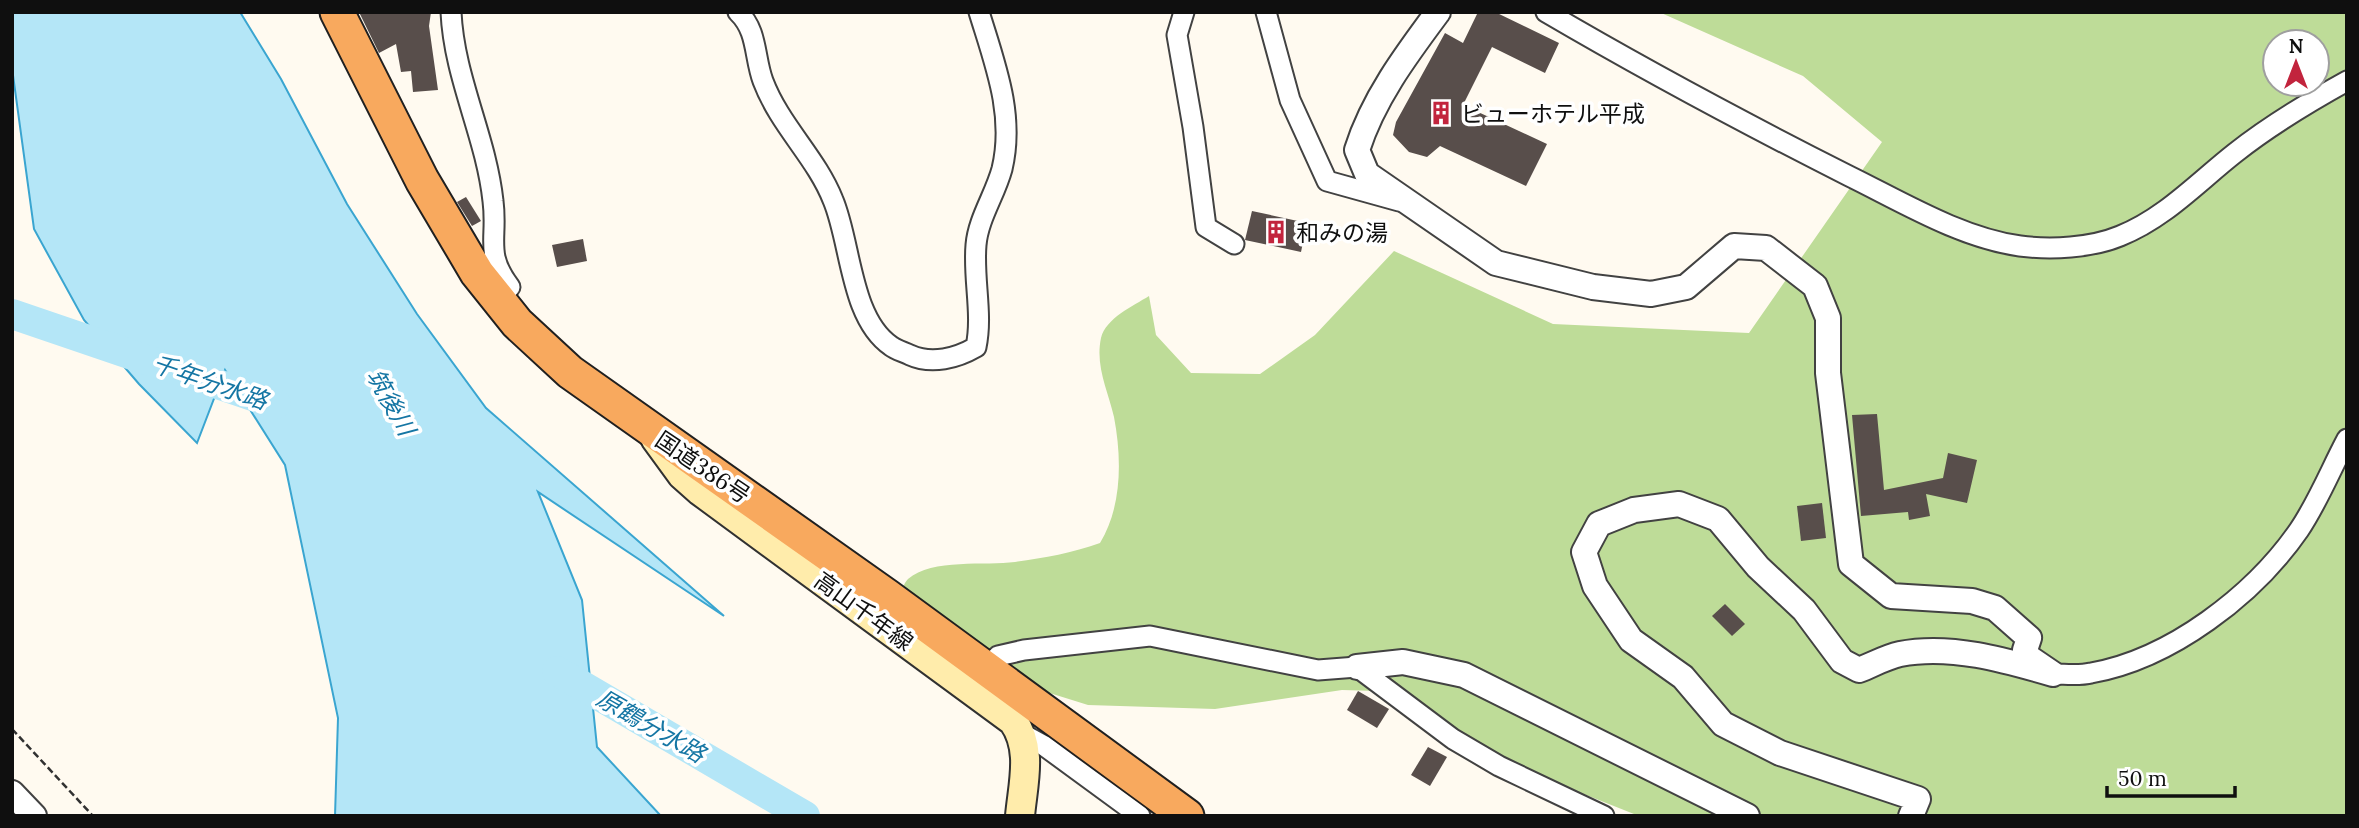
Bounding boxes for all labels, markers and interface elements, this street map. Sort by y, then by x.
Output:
north arrow [2261,28,2331,98]
text: N [2289,34,2304,58]
building icon: ビューホテル平成 [1427,99,1455,127]
place label: ビューホテル平成 [1461,99,1645,128]
building icon: 和みの湯 [1262,218,1290,246]
place label: 和みの湯 [1296,218,1388,247]
water label: 千年分水路 [148,348,274,417]
water label: 筑後川 [360,363,423,444]
street label: 国道386号 [650,425,756,509]
street label: 高山千年線 [809,565,919,657]
water label: 原鶴分水路 [591,683,712,770]
scale bar [2107,754,2235,798]
text: 50 m [2118,765,2167,792]

